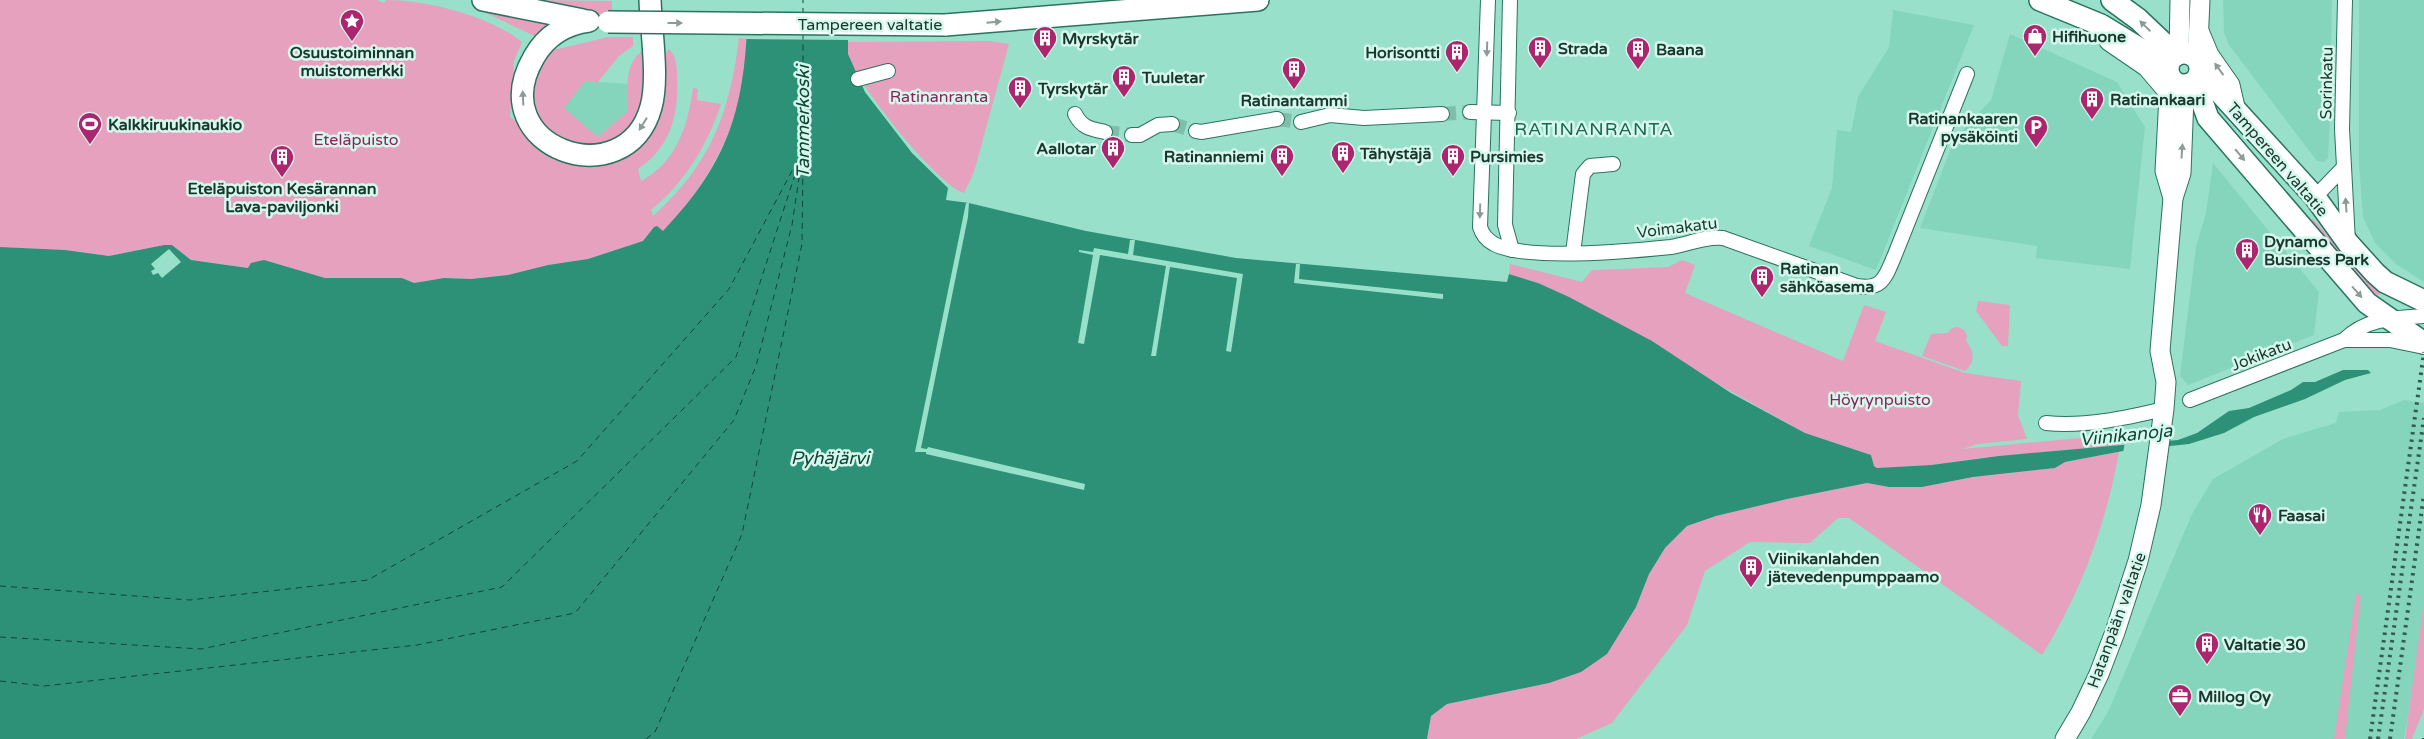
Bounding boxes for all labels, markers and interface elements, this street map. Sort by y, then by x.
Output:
place icon: Osuustoiminnan muistomerkki [339,8,365,42]
street label: Tampereen valtatie [798,15,942,35]
one-way arrow [986,18,1002,26]
one-way arrow [667,19,683,27]
one-way arrow [2139,20,2151,32]
shop icon: Hifihuone [2022,23,2048,57]
building icon: Myrskytär [1032,25,1058,59]
place label: Hifihuone [2052,27,2126,47]
place label: Myrskytär [1062,29,1139,49]
building icon: Strada [1527,35,1553,69]
building icon: Baana [1625,36,1651,70]
building icon: Horisontti [1444,39,1470,73]
place label: Strada [1558,39,1608,59]
place label: Baana [1656,40,1704,60]
one-way arrow [1483,41,1491,57]
place label: Osuustoiminnan muistomerkki [290,43,414,81]
place label: Horisontti [1365,43,1440,63]
street label: Sorinkatu [2316,47,2338,120]
building icon: Ratinantammi [1281,56,1307,90]
one-way arrow [2214,62,2224,76]
water label: Tammerkoski [792,63,814,179]
building icon: Tuuletar [1111,64,1137,98]
place label: Tuuletar [1141,68,1205,88]
building icon: Tyrskytär [1007,75,1033,109]
place label: Tyrskytär [1037,79,1109,99]
building icon: Ratinankaari [2079,86,2105,120]
park label: Ratinanranta [890,87,988,107]
one-way arrow [518,90,526,106]
place label: Ratinankaari [2110,90,2205,110]
place label: Ratinantammi [1240,91,1348,111]
street label: Tampereen valtatie [2222,99,2332,221]
place label: Ratinankaaren pysäköinti [1908,109,2018,147]
sports icon: Kalkkiruukinaukio [77,111,103,145]
parking icon: Ratinankaaren pysäköinti [2023,114,2049,148]
place label: Kalkkiruukinaukio [108,115,243,135]
one-way arrow [638,118,647,131]
district label: RATINANRANTA [1514,118,1674,140]
park label: Eteläpuisto [313,130,399,150]
building icon: Aallotar [1100,135,1126,169]
place label: Aallotar [1036,139,1097,159]
building icon: Tähystäjä [1330,140,1356,174]
one-way arrow [2179,142,2187,158]
building icon: Ratinanniemi [1269,143,1295,177]
building icon: Pursimies [1440,143,1466,177]
building icon: Eteläpuiston Kesärannan Lava-paviljonki [269,144,295,178]
place label: Tähystäjä [1359,144,1431,164]
place label: Ratinanniemi [1164,147,1264,167]
place label: Pursimies [1470,147,1544,167]
one-way arrow [2234,148,2245,161]
place label: Eteläpuiston Kesärannan Lava-paviljonki [188,179,376,217]
one-way arrow [2342,197,2350,213]
one-way arrow [1476,203,1484,219]
street label: Voimakatu [1636,213,1718,243]
place label: Dynamo Business Park [2264,232,2369,270]
building icon: Dynamo Business Park [2234,237,2260,271]
place label: Ratinan sähköasema [1780,259,1874,297]
building icon: Ratinan sähköasema [1749,264,1775,298]
one-way arrow [2351,285,2363,297]
street label: Jokikatu [2228,334,2294,376]
park label: Höyrynpuisto [1829,390,1931,410]
water label: Viinikanoja [2079,419,2174,451]
water label: Pyhäjärvi [791,447,872,469]
restaurant icon: Faasai [2247,502,2273,536]
place label: Faasai [2278,506,2325,526]
place label: Viinikanlahden jätevedenpumppaamo [1766,549,1940,587]
street label: Hatanpään valtatie [2083,550,2151,691]
building icon: Viinikanlahden jätevedenpumppaamo [1738,554,1764,588]
building icon: Valtatie 30 [2194,631,2220,665]
place label: Valtatie 30 [2224,635,2306,655]
office icon: Millog Oy [2167,683,2193,717]
place label: Millog Oy [2198,687,2271,707]

